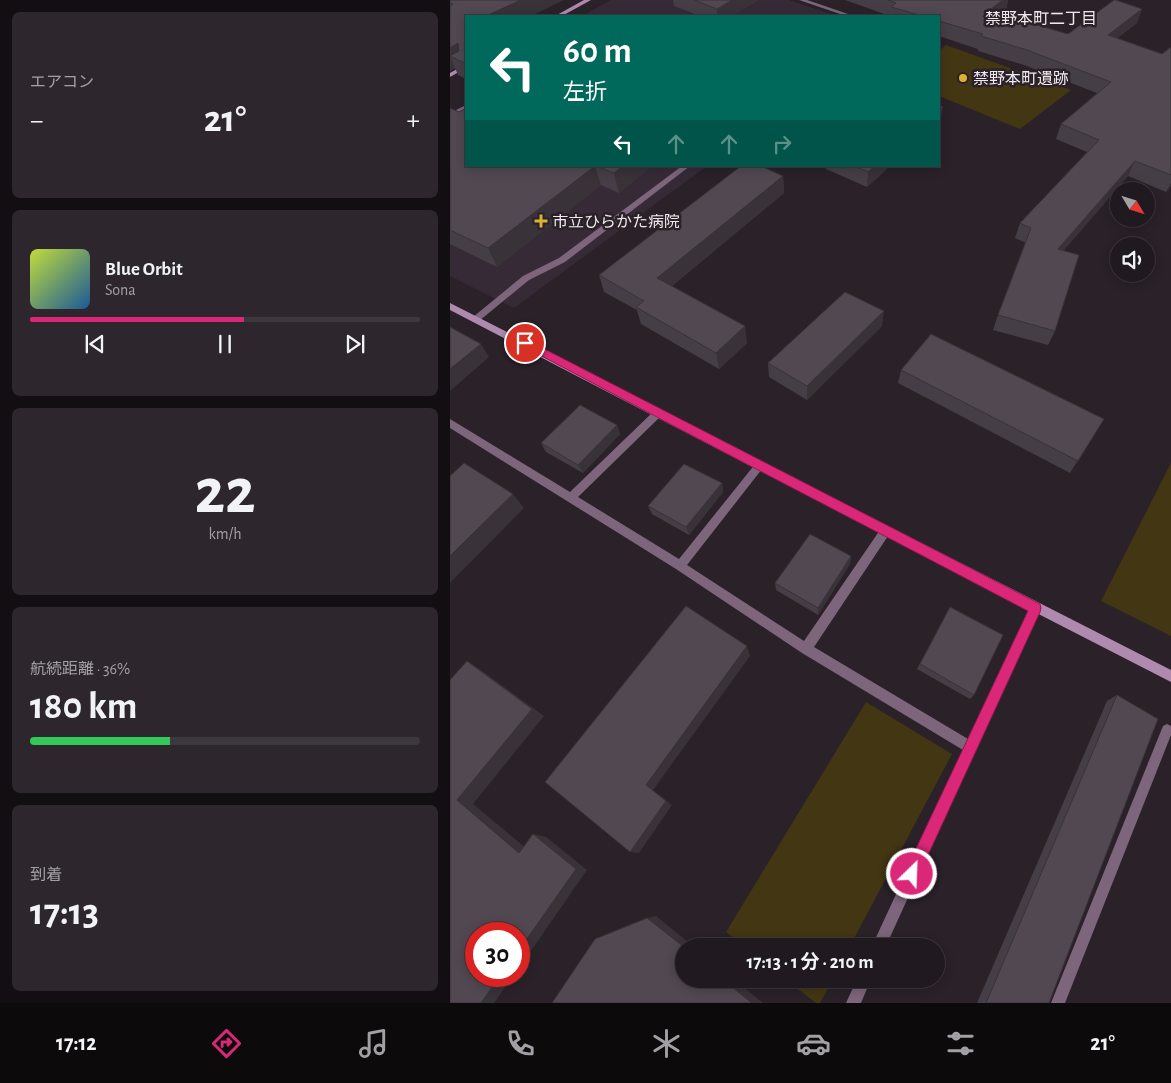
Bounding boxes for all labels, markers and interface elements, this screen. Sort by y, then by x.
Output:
district label: 禁野本町二丁目 [985,10,1097,27]
text: 60 m [563,34,632,69]
icon: left [480,35,545,100]
place label: 禁野本町遺跡 [973,70,1069,87]
marker: 禁野本町遺跡 [957,72,969,84]
text: エアコン [30,74,94,90]
text: 左折 [563,81,607,103]
text: 21° [204,101,246,139]
text: − [30,107,43,135]
text: + [407,107,420,135]
icon: left [609,130,637,158]
icon: ahead [662,130,690,158]
icon: ahead [715,130,743,158]
icon: right [768,130,796,158]
north arrow [1110,182,1155,228]
map controls [1110,182,1155,282]
place label: 市立ひらかた病院 [552,213,680,230]
marker: 市立ひらかた病院 [534,214,548,228]
button: sound [1110,237,1155,282]
text: Blue Orbit [105,260,183,279]
text: Sona [105,282,136,298]
pin [504,322,546,364]
icon: arrive [511,329,539,357]
icon: previous [81,330,109,358]
icon: pause [211,330,239,358]
icon: next [341,330,369,358]
text: 22 [194,460,256,525]
text: km/h [208,526,242,542]
text: 航続距離 · 36% [30,661,130,677]
text: 180 km [30,688,137,726]
position arrow [885,847,937,899]
text: 到着 [30,867,62,883]
text: 17:13 [30,894,99,932]
speed limit sign: 30 [465,922,530,987]
text: 17:13 · 1 分 · 210 m [746,953,874,972]
icon: directions [209,1026,244,1061]
icon: music [356,1026,391,1061]
icon: phone [503,1026,538,1061]
icon: climate [649,1026,684,1061]
icon: car [796,1026,831,1061]
icon: filters [943,1026,978,1061]
text: 17:12 [56,1032,97,1054]
text: 21° [1090,1032,1115,1054]

